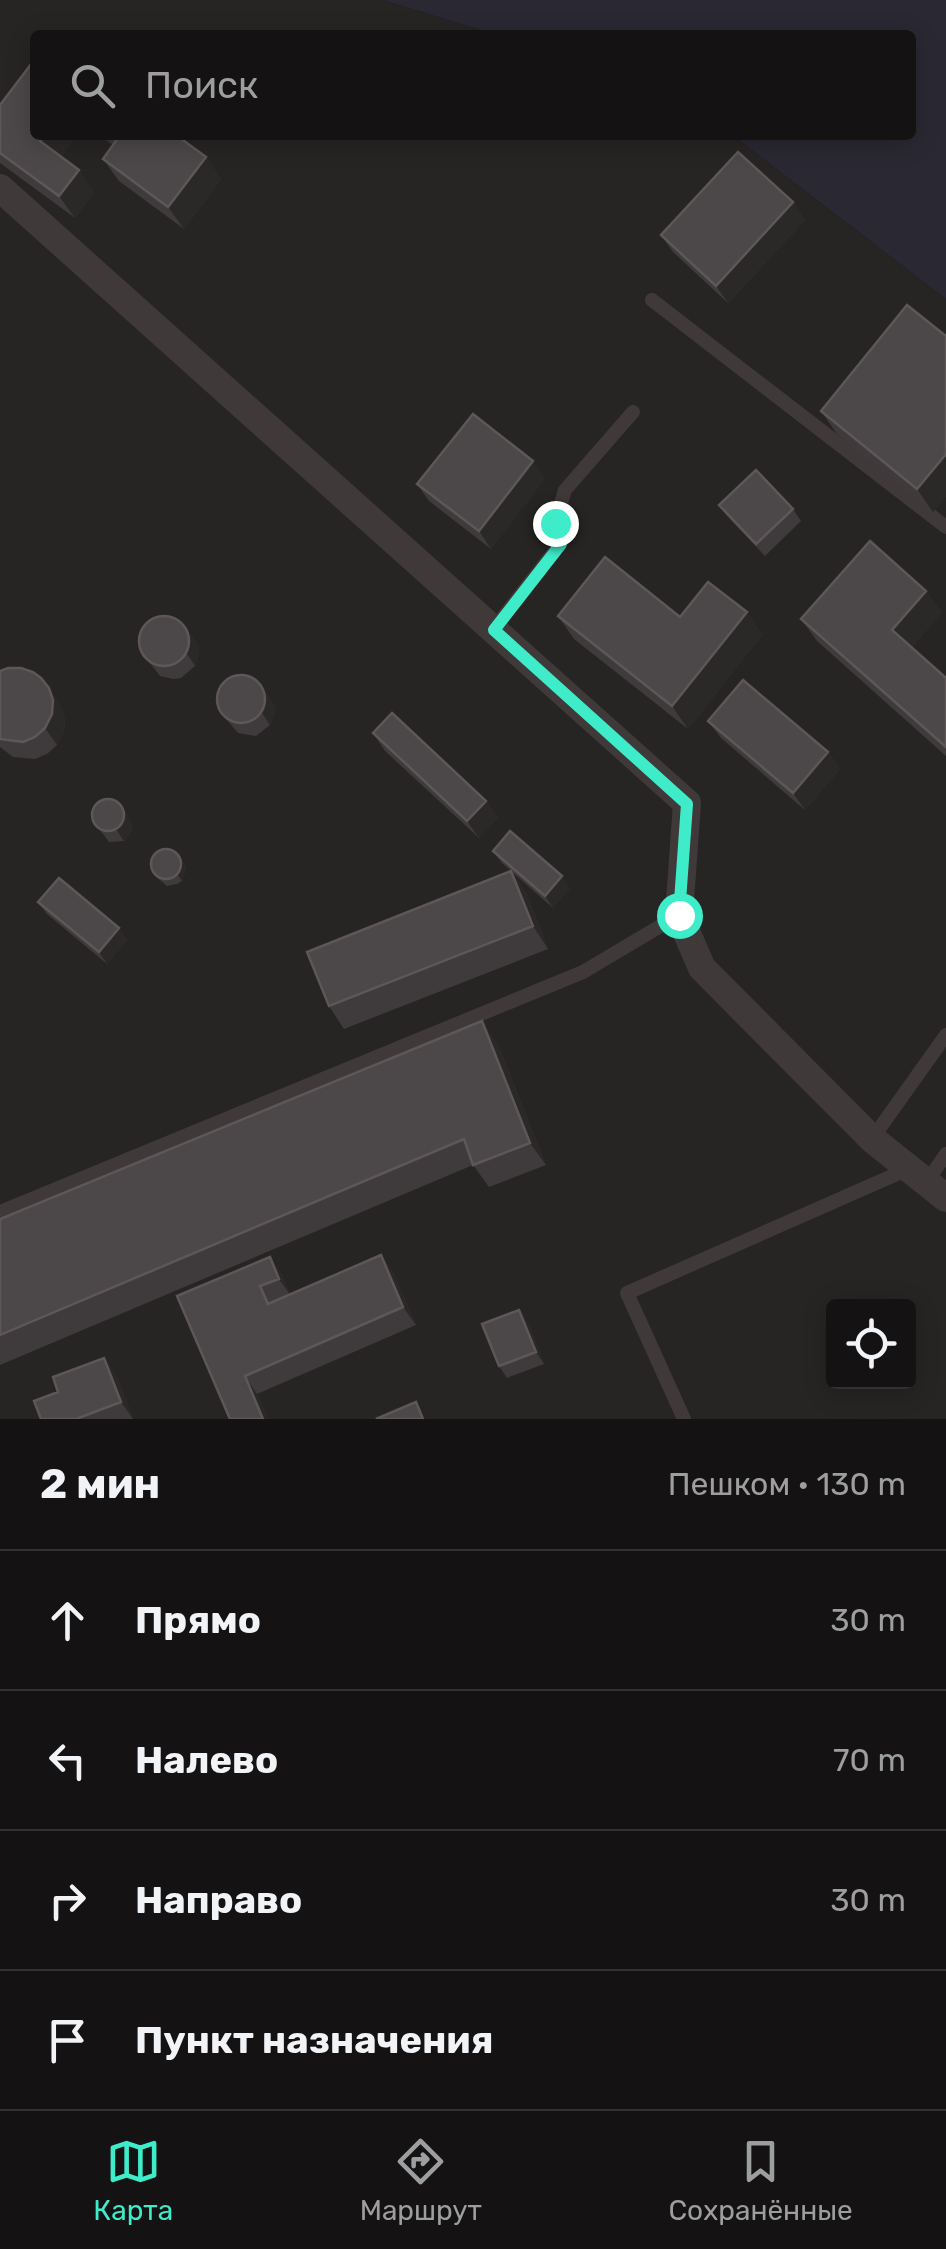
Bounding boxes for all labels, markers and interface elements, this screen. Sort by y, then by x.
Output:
search box [30,30,916,140]
icon: search [65,58,120,113]
text: Поиск [145,62,258,108]
route end [533,501,579,547]
route start [657,893,703,939]
map controls [826,1299,916,1389]
button: locate [826,1299,916,1389]
text: 2 мин [40,1459,160,1509]
text: Пешком · 130 m [668,1465,906,1503]
icon: ahead [40,1593,95,1648]
text: Прямо [135,1597,261,1643]
text: 30 m [830,1601,906,1639]
icon: left [40,1733,95,1788]
text: Налево [135,1737,278,1783]
text: 70 m [833,1741,906,1779]
icon: right [40,1873,95,1928]
text: Направо [135,1877,302,1923]
text: 30 m [830,1881,906,1919]
icon: arrive [40,2013,95,2068]
text: Пункт назначения [135,2017,494,2063]
tab: Карта [93,2134,173,2227]
tab: Маршрут [360,2134,482,2227]
tab: Сохранённые [668,2134,853,2227]

